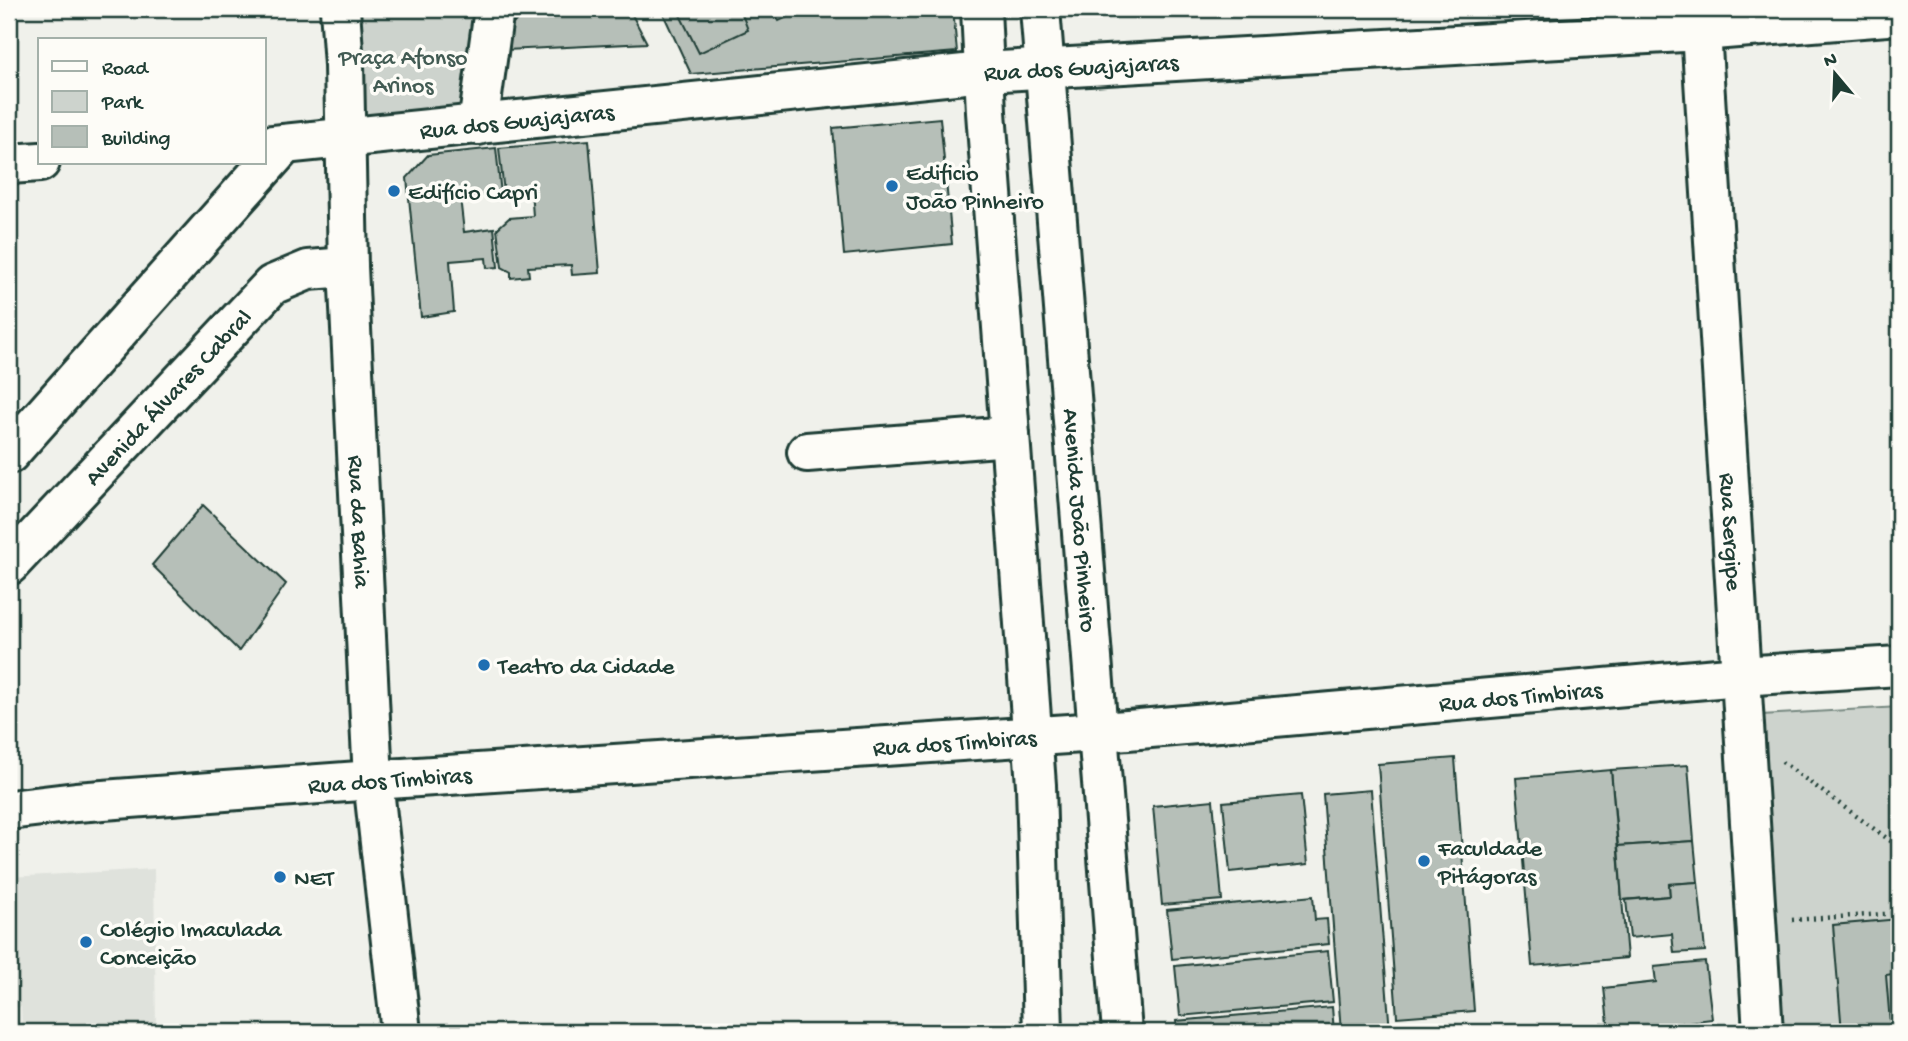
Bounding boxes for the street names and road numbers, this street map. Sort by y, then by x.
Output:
street label: Rua dos Guajajaras [983,50,1181,90]
street label: Rua dos Guajajaras [419,99,617,148]
street label: Avenida Álvares Cabral [80,305,260,493]
street label: Avenida João Pinheiro [1054,407,1101,634]
street label: Rua da Bahia [339,455,375,589]
street label: Rua Sergipe [1710,472,1747,592]
street label: Rua dos Timbiras [1438,677,1605,721]
street label: Rua dos Timbiras [872,725,1039,765]
street label: Rua dos Timbiras [307,762,474,803]

